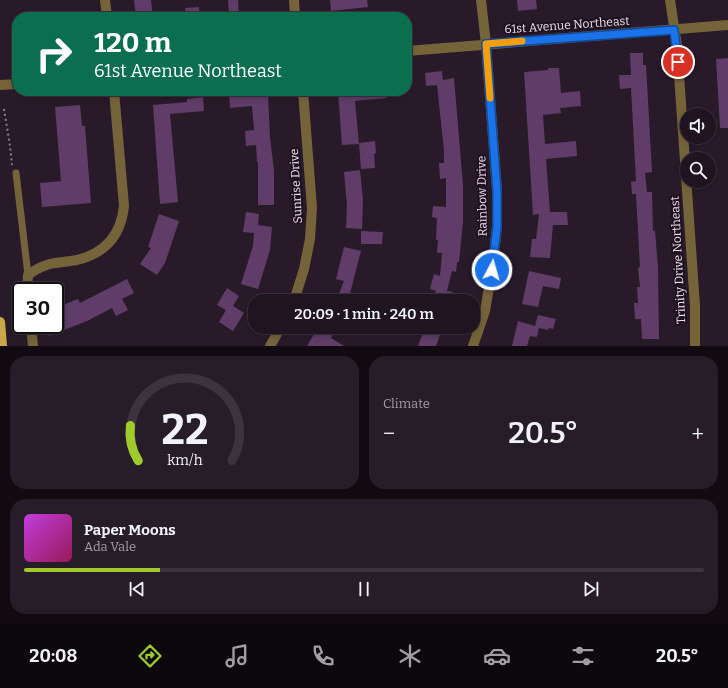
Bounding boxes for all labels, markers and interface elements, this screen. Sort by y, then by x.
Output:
street label: 61st Avenue Northeast [504,14,631,36]
text: 120 m [94,26,171,59]
icon: right [28,28,80,80]
pin [661,45,695,79]
icon: arrive [667,51,689,73]
text: 61st Avenue Northeast [94,60,282,82]
map controls [680,108,716,188]
button: sound [680,108,716,144]
street label: Sunrise Drive [287,148,305,224]
button: search [680,152,716,188]
street label: Rainbow Drive [474,156,490,236]
street label: Trinity Drive Northeast [668,195,688,324]
position arrow [471,249,513,291]
speed limit sign: 30 [12,282,64,334]
text: 20:09 · 1 min · 240 m [294,305,434,323]
text: Climate [383,396,430,411]
text: 22 [161,404,208,454]
text: 20.5° [508,415,578,451]
text: − [383,420,395,447]
text: + [691,420,704,447]
text: km/h [167,451,202,468]
text: Paper Moons [84,521,176,539]
text: Ada Vale [84,539,136,554]
icon: previous [126,578,148,600]
icon: pause [353,578,375,600]
icon: next [580,578,602,600]
icon: directions [136,642,164,670]
icon: music [223,642,251,670]
icon: phone [309,642,337,670]
icon: climate [396,642,424,670]
icon: car [483,642,511,670]
icon: filters [569,642,597,670]
text: 20:08 [29,645,77,667]
text: 20.5° [656,645,699,667]

